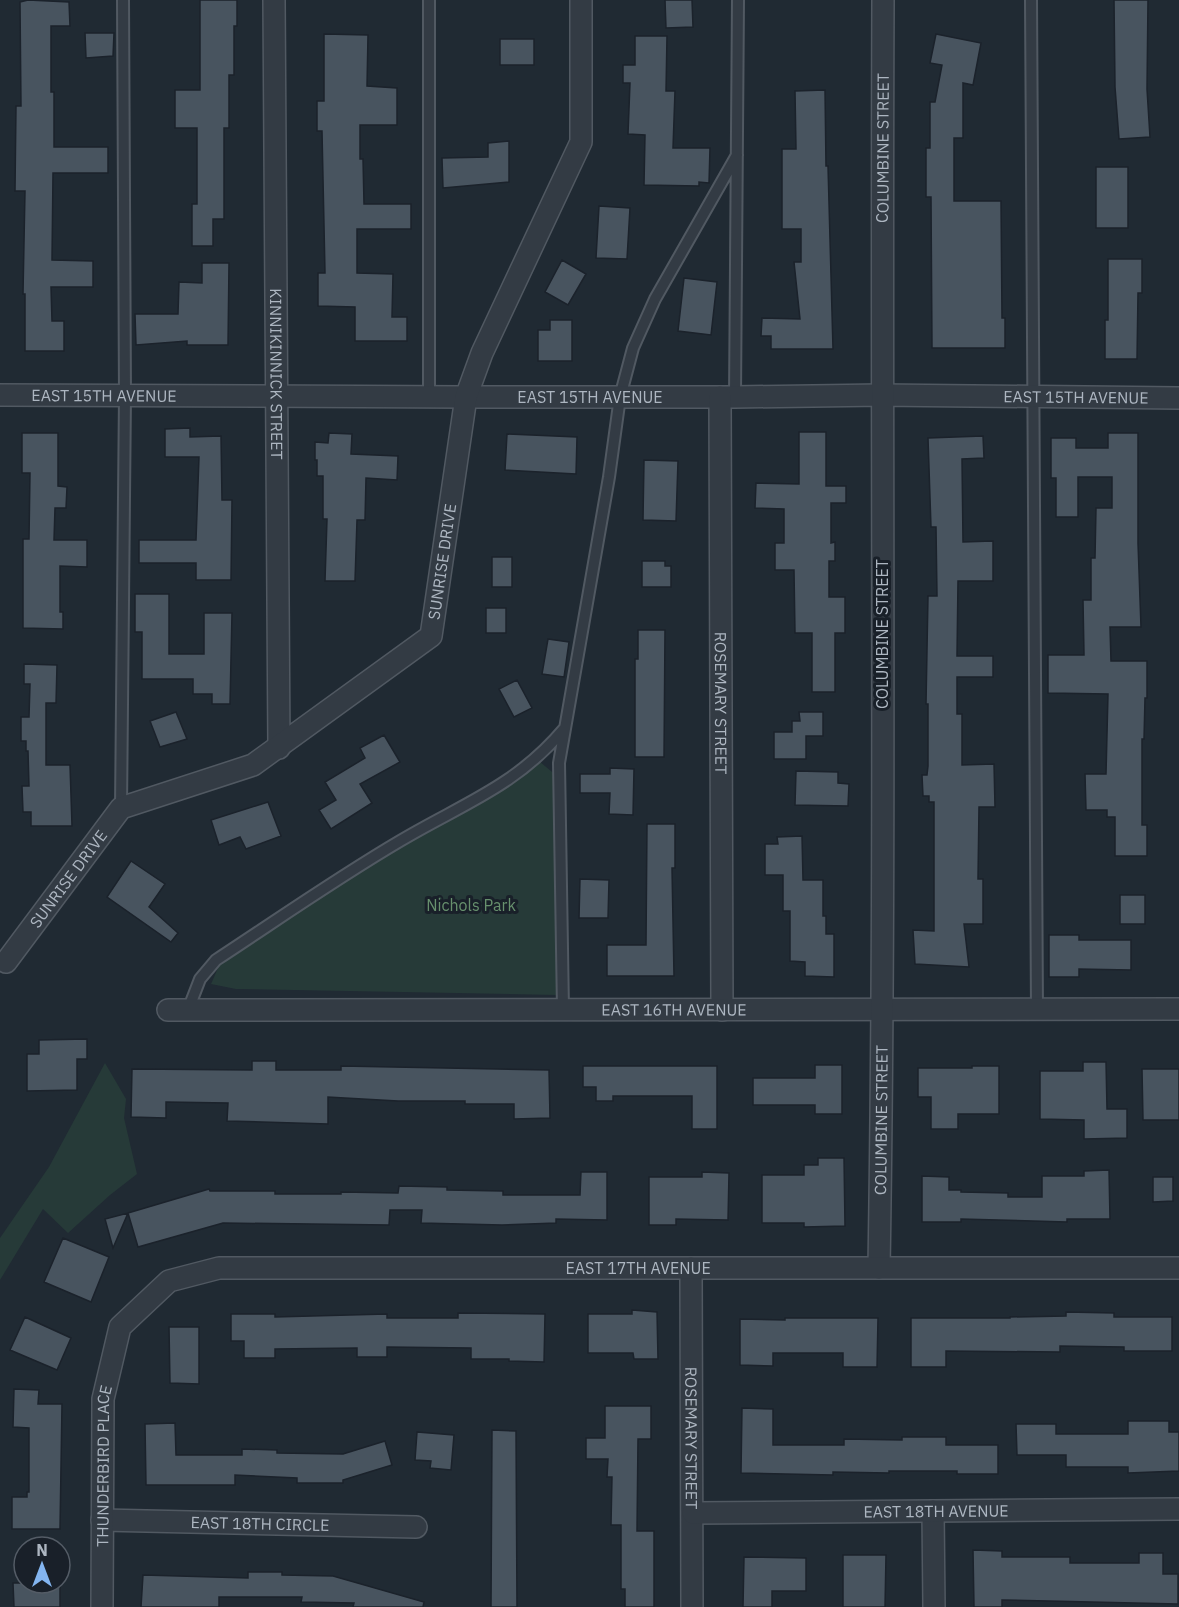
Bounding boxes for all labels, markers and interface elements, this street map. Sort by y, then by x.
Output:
street label: COLUMBINE STREET [872,73,893,223]
street label: KINNIKINNICK STREET [266,288,287,460]
street label: EAST 15TH AVENUE [31,385,177,406]
street label: EAST 15TH AVENUE [1003,386,1149,408]
street label: EAST 15TH AVENUE [517,387,663,407]
street label: SUNRISE DRIVE [424,502,460,621]
street label: COLUMBINE STREET [872,559,892,709]
street label: ROSEMARY STREET [711,632,731,774]
street label: SUNRISE DRIVE [25,826,111,932]
park label: Nichols Park [426,895,516,915]
street label: EAST 16TH AVENUE [601,999,747,1020]
street label: COLUMBINE STREET [870,1045,892,1195]
street label: EAST 17TH AVENUE [566,1258,711,1278]
street label: ROSEMARY STREET [681,1367,702,1509]
street label: THUNDERBIRD PLACE [92,1383,116,1547]
street label: EAST 18TH AVENUE [863,1500,1009,1522]
street label: EAST 18TH CIRCLE [190,1512,330,1535]
north arrow [12,1535,72,1595]
text: N [36,1540,48,1560]

